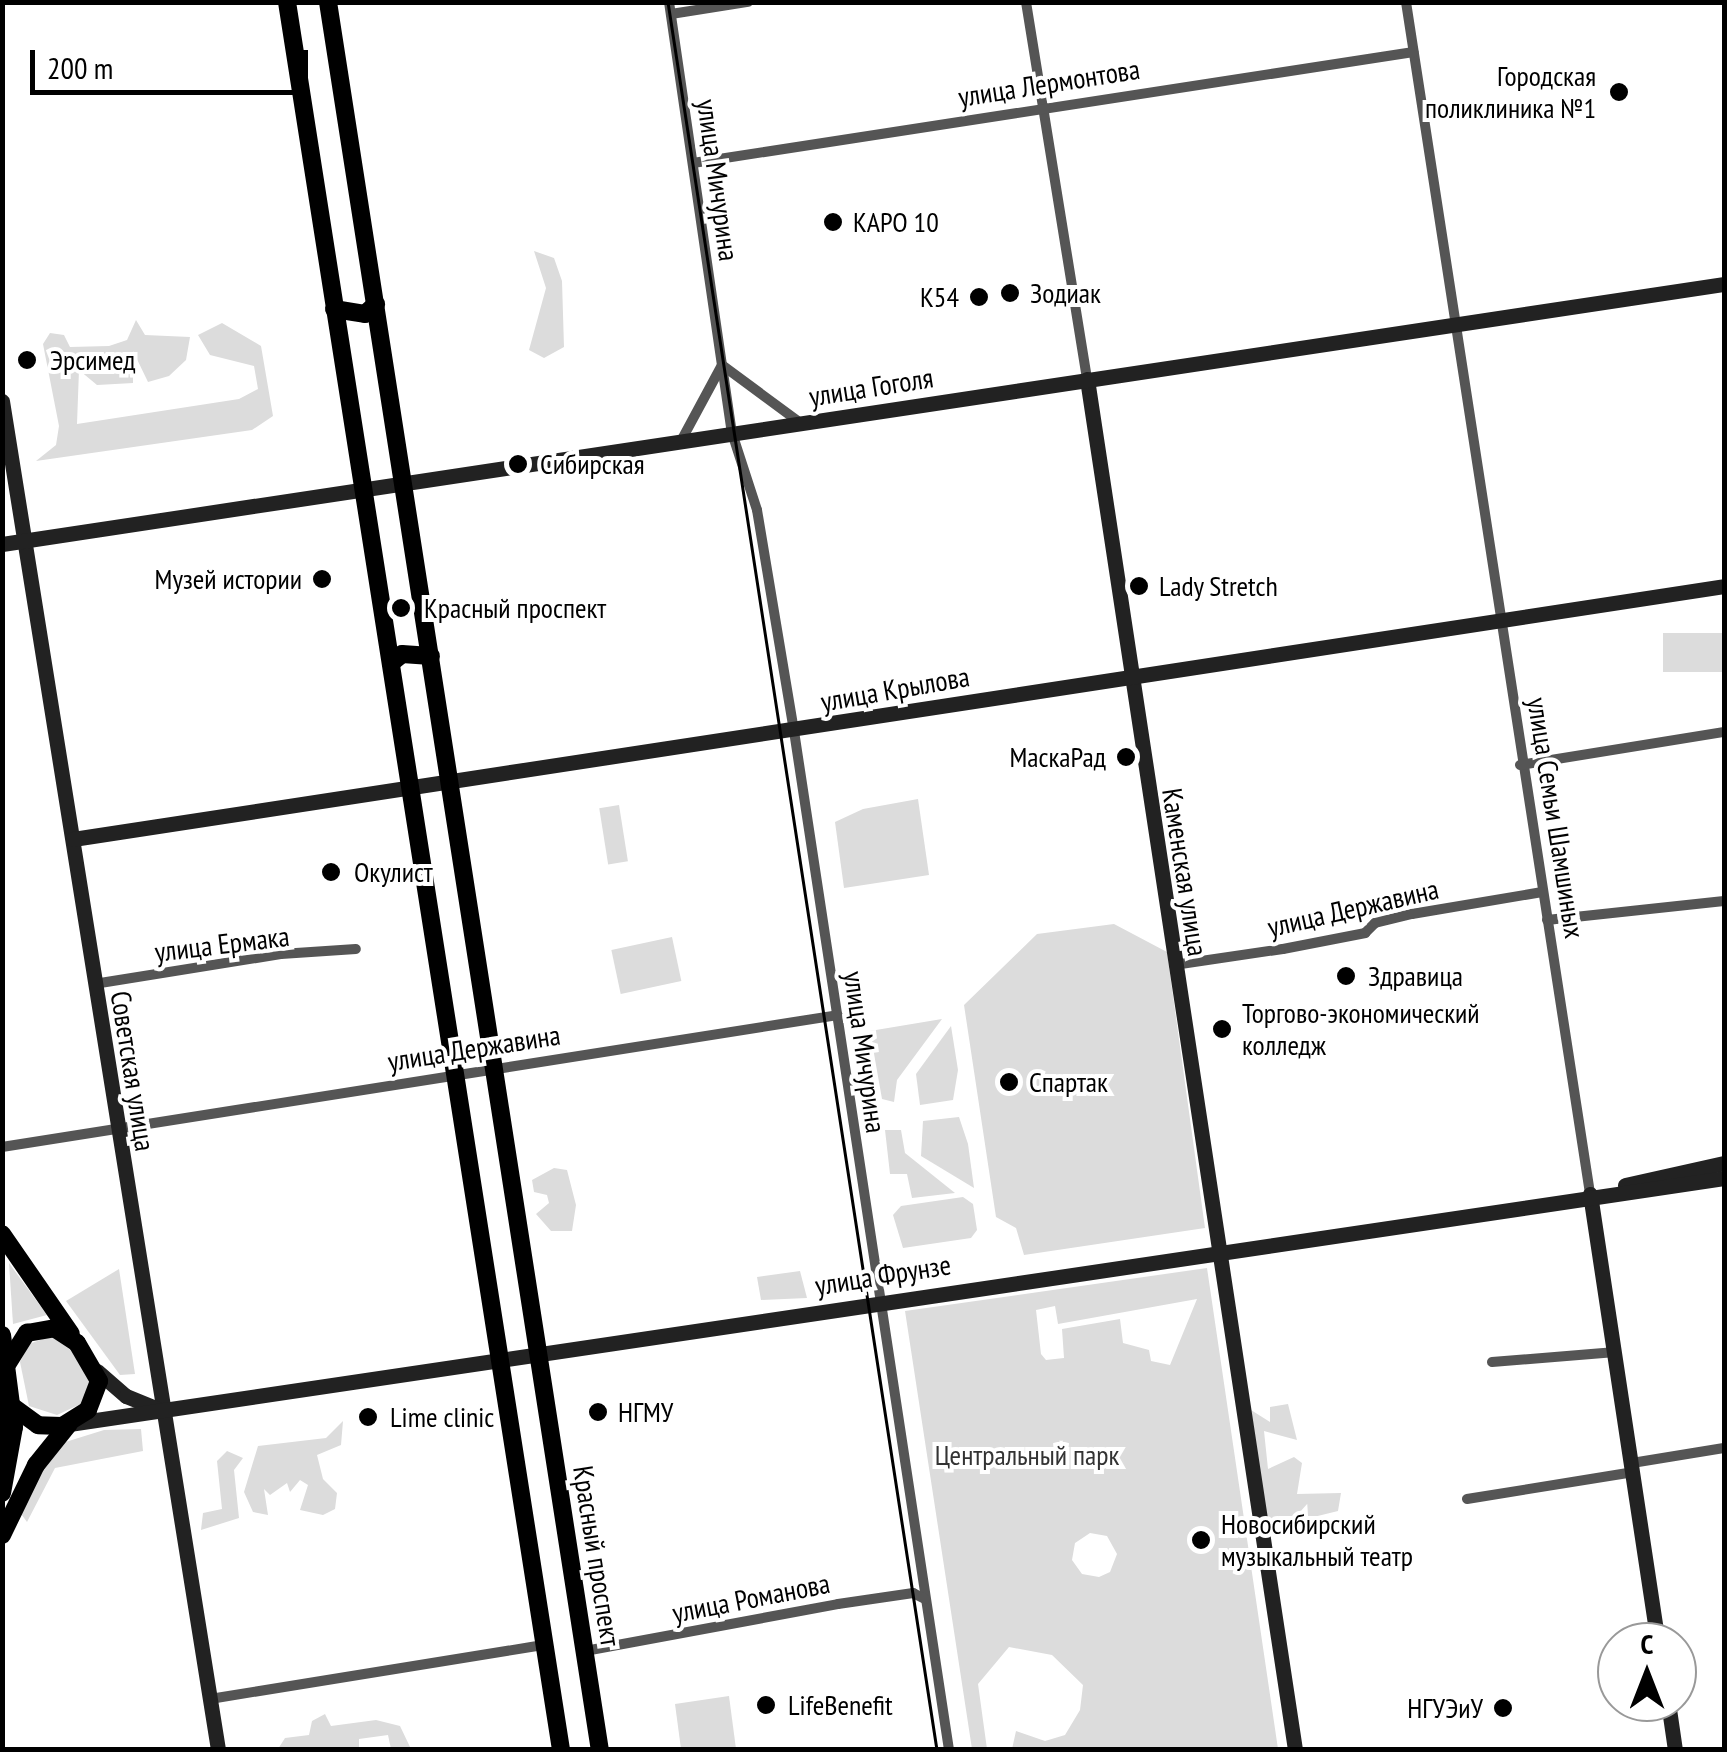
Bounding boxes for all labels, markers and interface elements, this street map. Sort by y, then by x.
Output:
scale bar [35,30,312,92]
text: 200 m [47,48,113,87]
street label: улица Лермонтова [956,52,1142,114]
place label: Городская поликлиника №1 [1425,59,1596,125]
marker: Городская поликлиника №1 [1606,79,1632,105]
street label: улица Мичурина [690,97,746,263]
place label: КАРО 10 [853,205,939,239]
marker: КАРО 10 [822,211,844,233]
place label: Зодиак [1030,276,1101,310]
place label: К54 [920,280,959,314]
marker: Зодиак [999,282,1021,304]
marker: К54 [968,286,990,308]
place label: Эрсимед [50,343,135,377]
marker: Эрсимед [14,347,40,373]
street label: улица Гоголя [807,361,935,413]
place label: Сибирская [540,447,645,481]
marker: Сибирская [505,451,531,477]
place label: Музей истории [155,562,302,596]
marker: Музей истории [311,568,333,590]
place label: Lady Stretch [1159,569,1279,603]
marker: Lady Stretch [1128,575,1150,597]
place label: Красный проспект [424,591,606,625]
marker: Красный проспект [388,595,414,621]
street label: улица Крылова [818,659,972,719]
street label: улица Семьи Шамшиных [1520,695,1592,941]
place label: МаскаРад [1010,740,1106,774]
marker: МаскаРад [1115,746,1137,768]
street label: Каменская улица [1155,786,1215,958]
place label: Окулист [354,855,433,889]
marker: Окулист [318,859,344,885]
street label: улица Державина [1264,872,1442,944]
street label: улица Ермака [153,919,291,969]
place label: Здравица [1368,959,1463,993]
marker: Здравица [1333,963,1359,989]
street label: улица Мичурина [837,969,893,1135]
street label: Советская улица [104,988,162,1154]
place label: Торгово-экономический колледж [1242,996,1480,1062]
street label: улица Державина [385,1018,563,1078]
marker: Торгово-экономический колледж [1211,1018,1233,1040]
place label: Спартак [1029,1065,1108,1099]
marker: Спартак [998,1071,1020,1093]
street label: улица Фрунзе [813,1248,953,1302]
place label: НГМУ [618,1395,673,1429]
place label: Lime clinic [390,1400,494,1434]
marker: НГМУ [587,1401,609,1423]
marker: Lime clinic [355,1404,381,1430]
park label: Центральный парк [935,1438,1119,1472]
street label: Красный проспект [566,1463,628,1649]
place label: Новосибирский музыкальный театр [1221,1507,1413,1573]
marker: Новосибирский музыкальный театр [1190,1529,1212,1551]
street label: улица Романова [669,1566,833,1630]
north arrow [1597,1622,1697,1722]
text: С [1641,1625,1653,1662]
place label: LifeBenefit [788,1688,893,1722]
place label: НГУЭиУ [1407,1691,1483,1725]
marker: LifeBenefit [753,1692,779,1718]
marker: НГУЭиУ [1492,1697,1514,1719]

